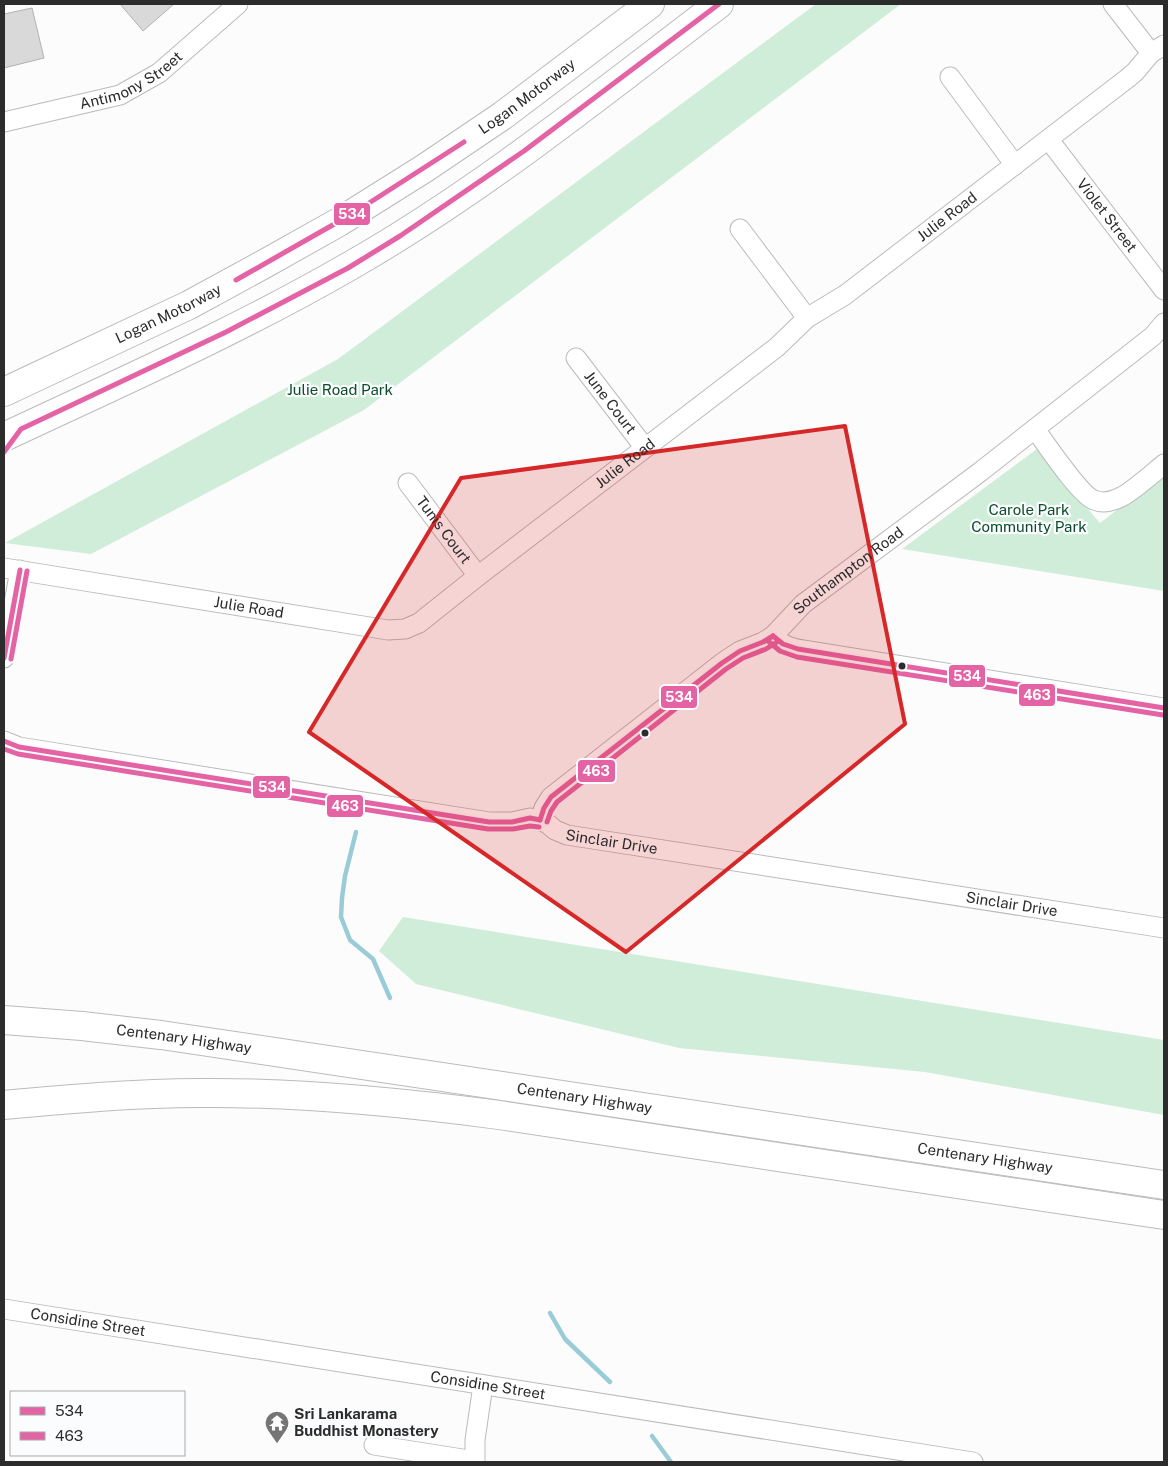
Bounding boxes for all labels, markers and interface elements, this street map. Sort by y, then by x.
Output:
street label: Antimony Street [78,48,186,112]
street label: Logan Motorway [475,55,578,137]
street label: Violet Street [1074,175,1141,255]
street label: Julie Road [914,188,980,245]
line badge: 534 [333,202,371,226]
text: 534 [338,206,366,222]
street label: Logan Motorway [113,280,224,346]
street label: June Court [581,367,640,437]
park label: Julie Road Park [287,381,393,398]
street label: Julie Road [592,435,658,491]
street label: Tunis Court [413,493,475,567]
park label: Carole Park Community Park [971,501,1087,535]
street label: Southampton Road [789,523,906,617]
street label: Julie Road [213,593,285,621]
unlabelled marker [897,661,907,671]
line badge: 534 [948,664,986,688]
text: 534 [953,668,981,684]
line badge: 463 [1018,683,1056,707]
line badge: 534 [660,685,698,709]
text: 463 [1023,687,1051,703]
text: 534 [665,689,693,705]
unlabelled marker [640,728,650,738]
line badge: 463 [577,759,616,783]
text: 463 [582,763,610,779]
line badge: 534 [252,775,291,799]
text: 534 [258,779,286,795]
line badge: 463 [326,794,364,818]
text: 463 [331,798,359,814]
street label: Sinclair Drive [565,826,659,857]
street label: Sinclair Drive [965,888,1059,919]
street label: Centenary Highway [115,1021,253,1056]
street label: Centenary Highway [516,1079,653,1116]
street label: Centenary Highway [916,1139,1054,1176]
street label: Considine Street [29,1304,147,1339]
street label: Considine Street [429,1367,547,1402]
legend [10,1391,185,1456]
text: 534 [55,1402,83,1419]
place label: Sri Lankarama Buddhist Monastery [294,1405,439,1439]
temple icon: Sri Lankarama Buddhist Monastery [264,1410,290,1444]
text: 463 [55,1427,83,1444]

